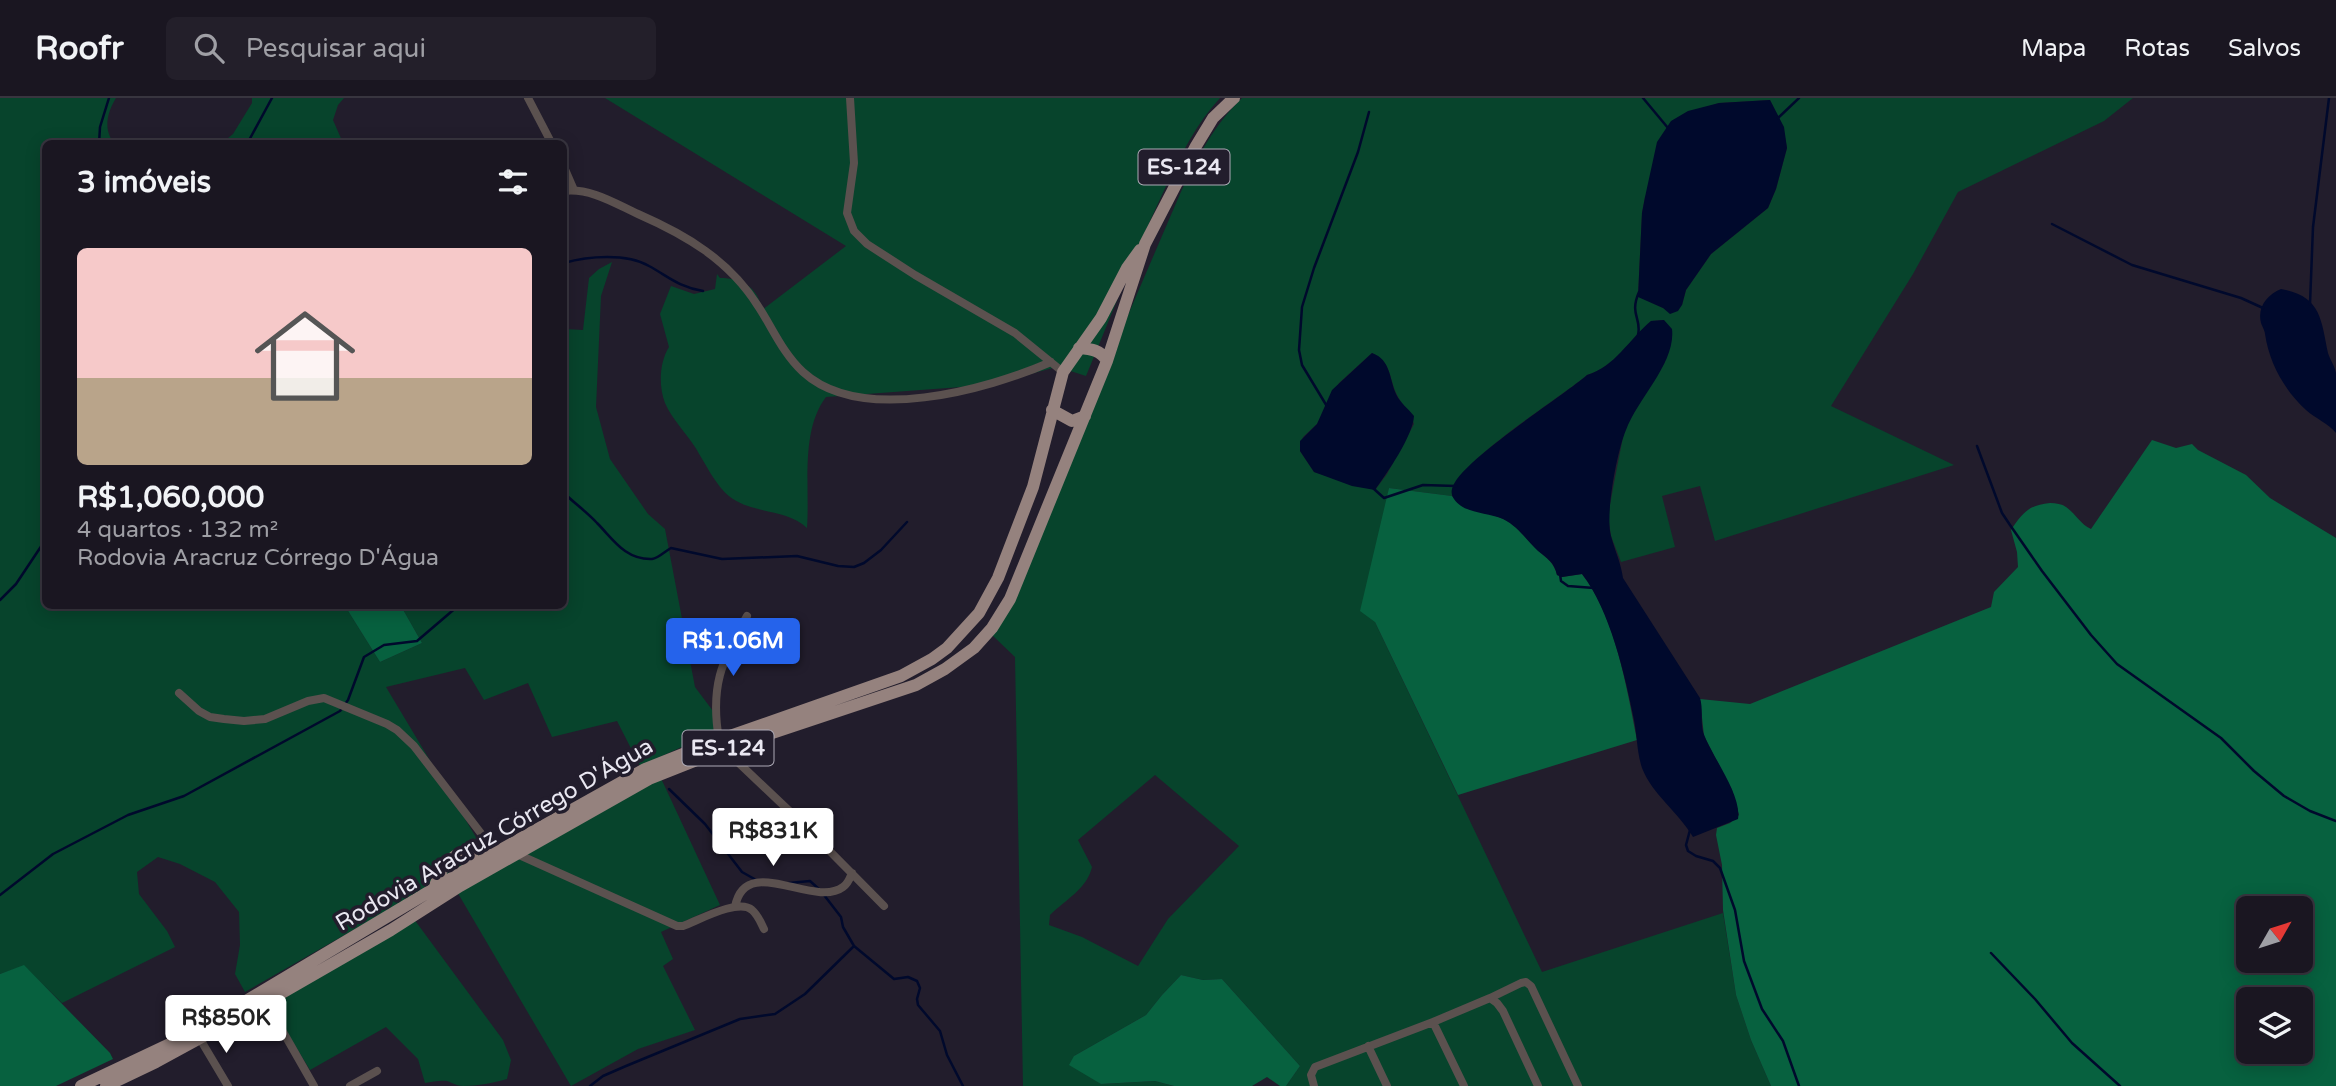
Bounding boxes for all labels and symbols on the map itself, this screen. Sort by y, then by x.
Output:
road number: ES-124 [1138,150,1230,184]
pin: R$1.06M [668,618,798,678]
road number: ES-124 [682,730,774,766]
street label: Rodovia Aracruz Córrego D'Água [331,732,658,937]
pin: R$831K [716,808,830,868]
north arrow [2236,896,2314,973]
pin: R$850K [169,996,283,1055]

